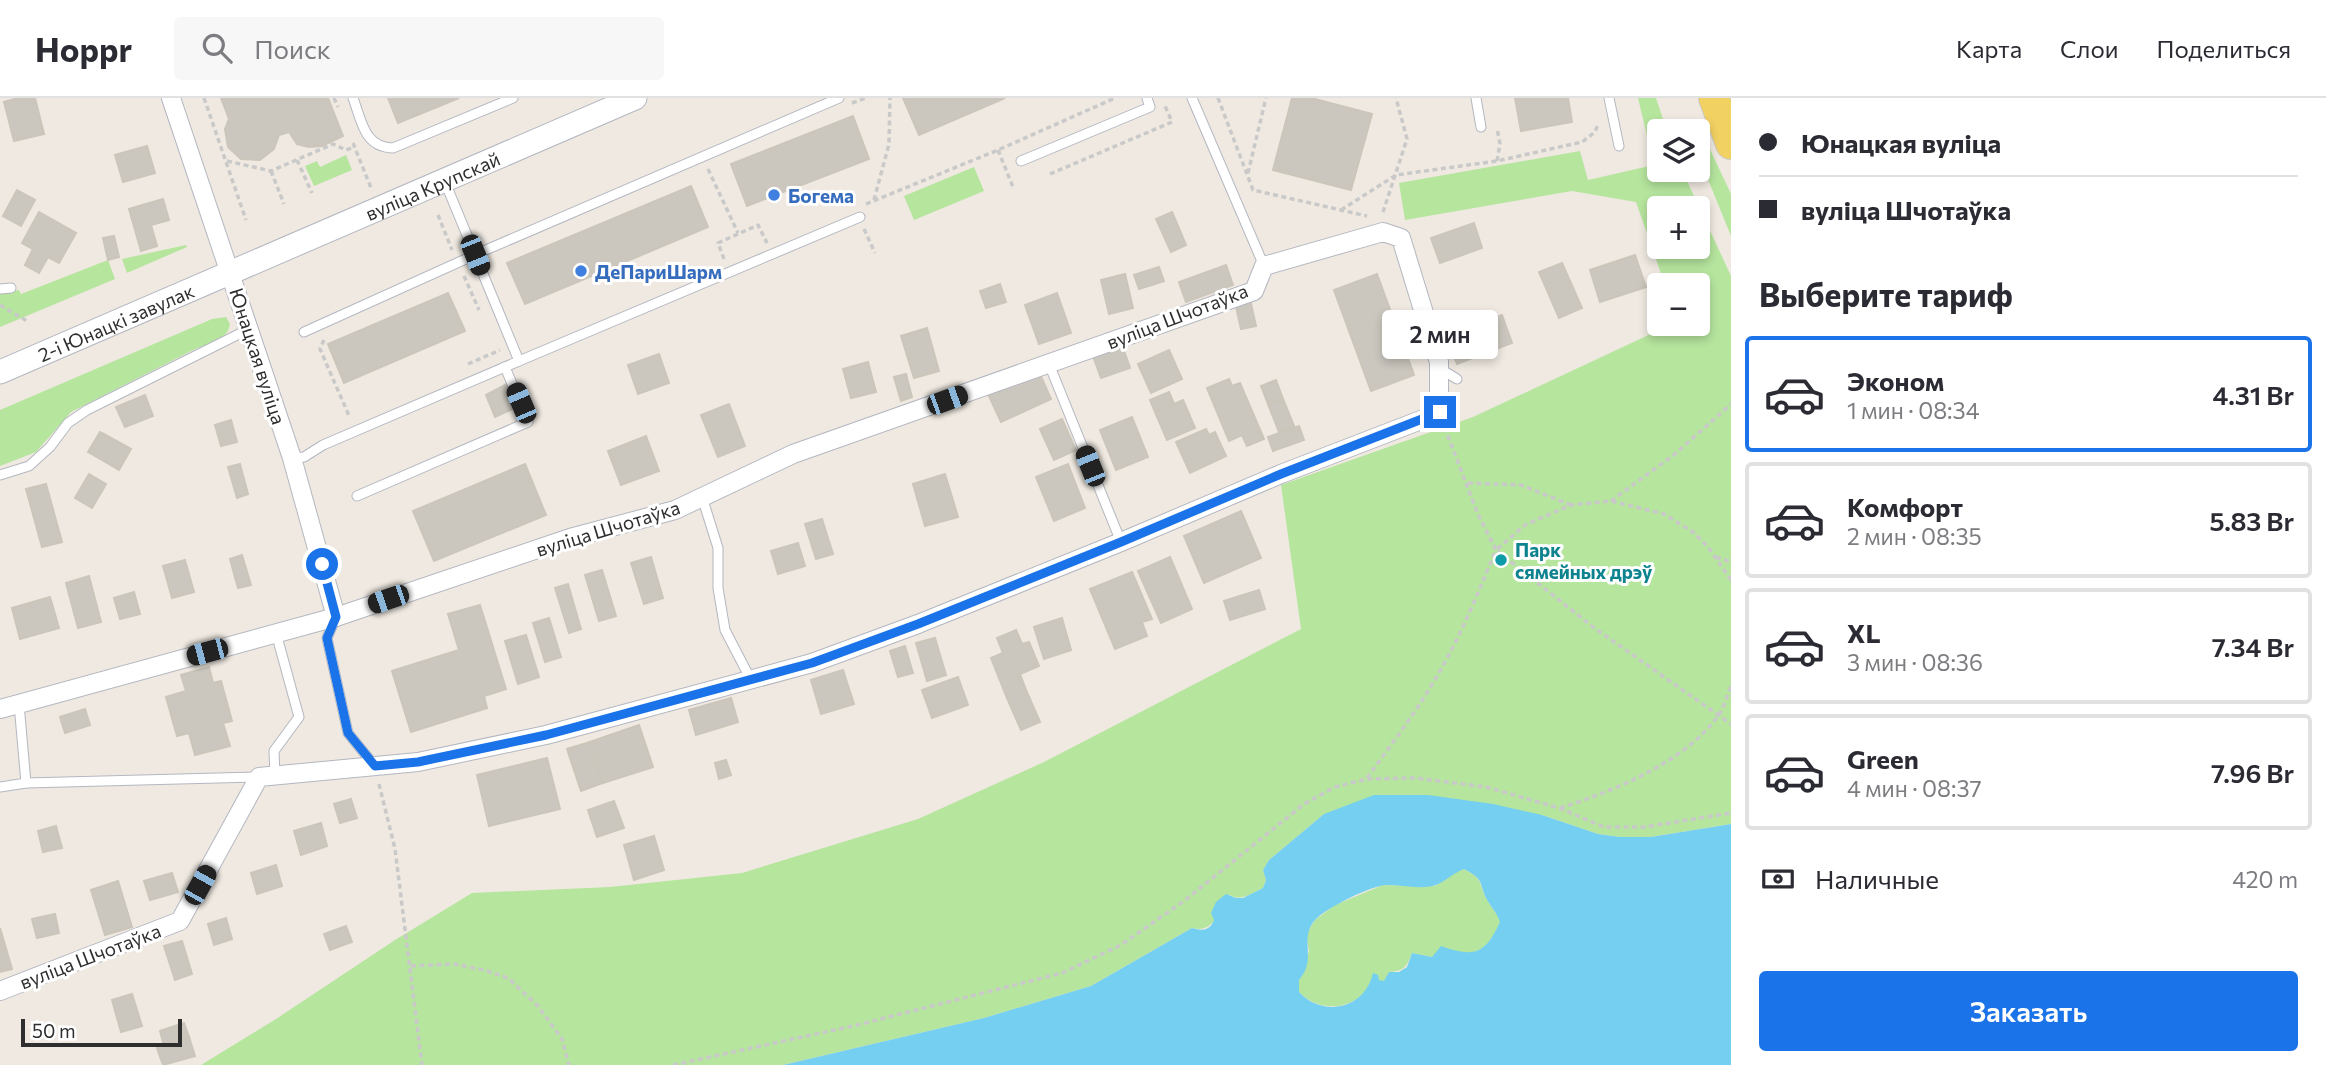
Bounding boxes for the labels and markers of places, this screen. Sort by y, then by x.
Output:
place label: Богема [788,184,854,207]
marker: Богема [766,187,782,203]
place label: ДеПариШарм [595,260,722,283]
marker: ДеПариШарм [573,263,589,279]
place label: Парк сямейных дрэў [1515,538,1653,583]
marker: Парк сямейных дрэў [1493,552,1509,568]

